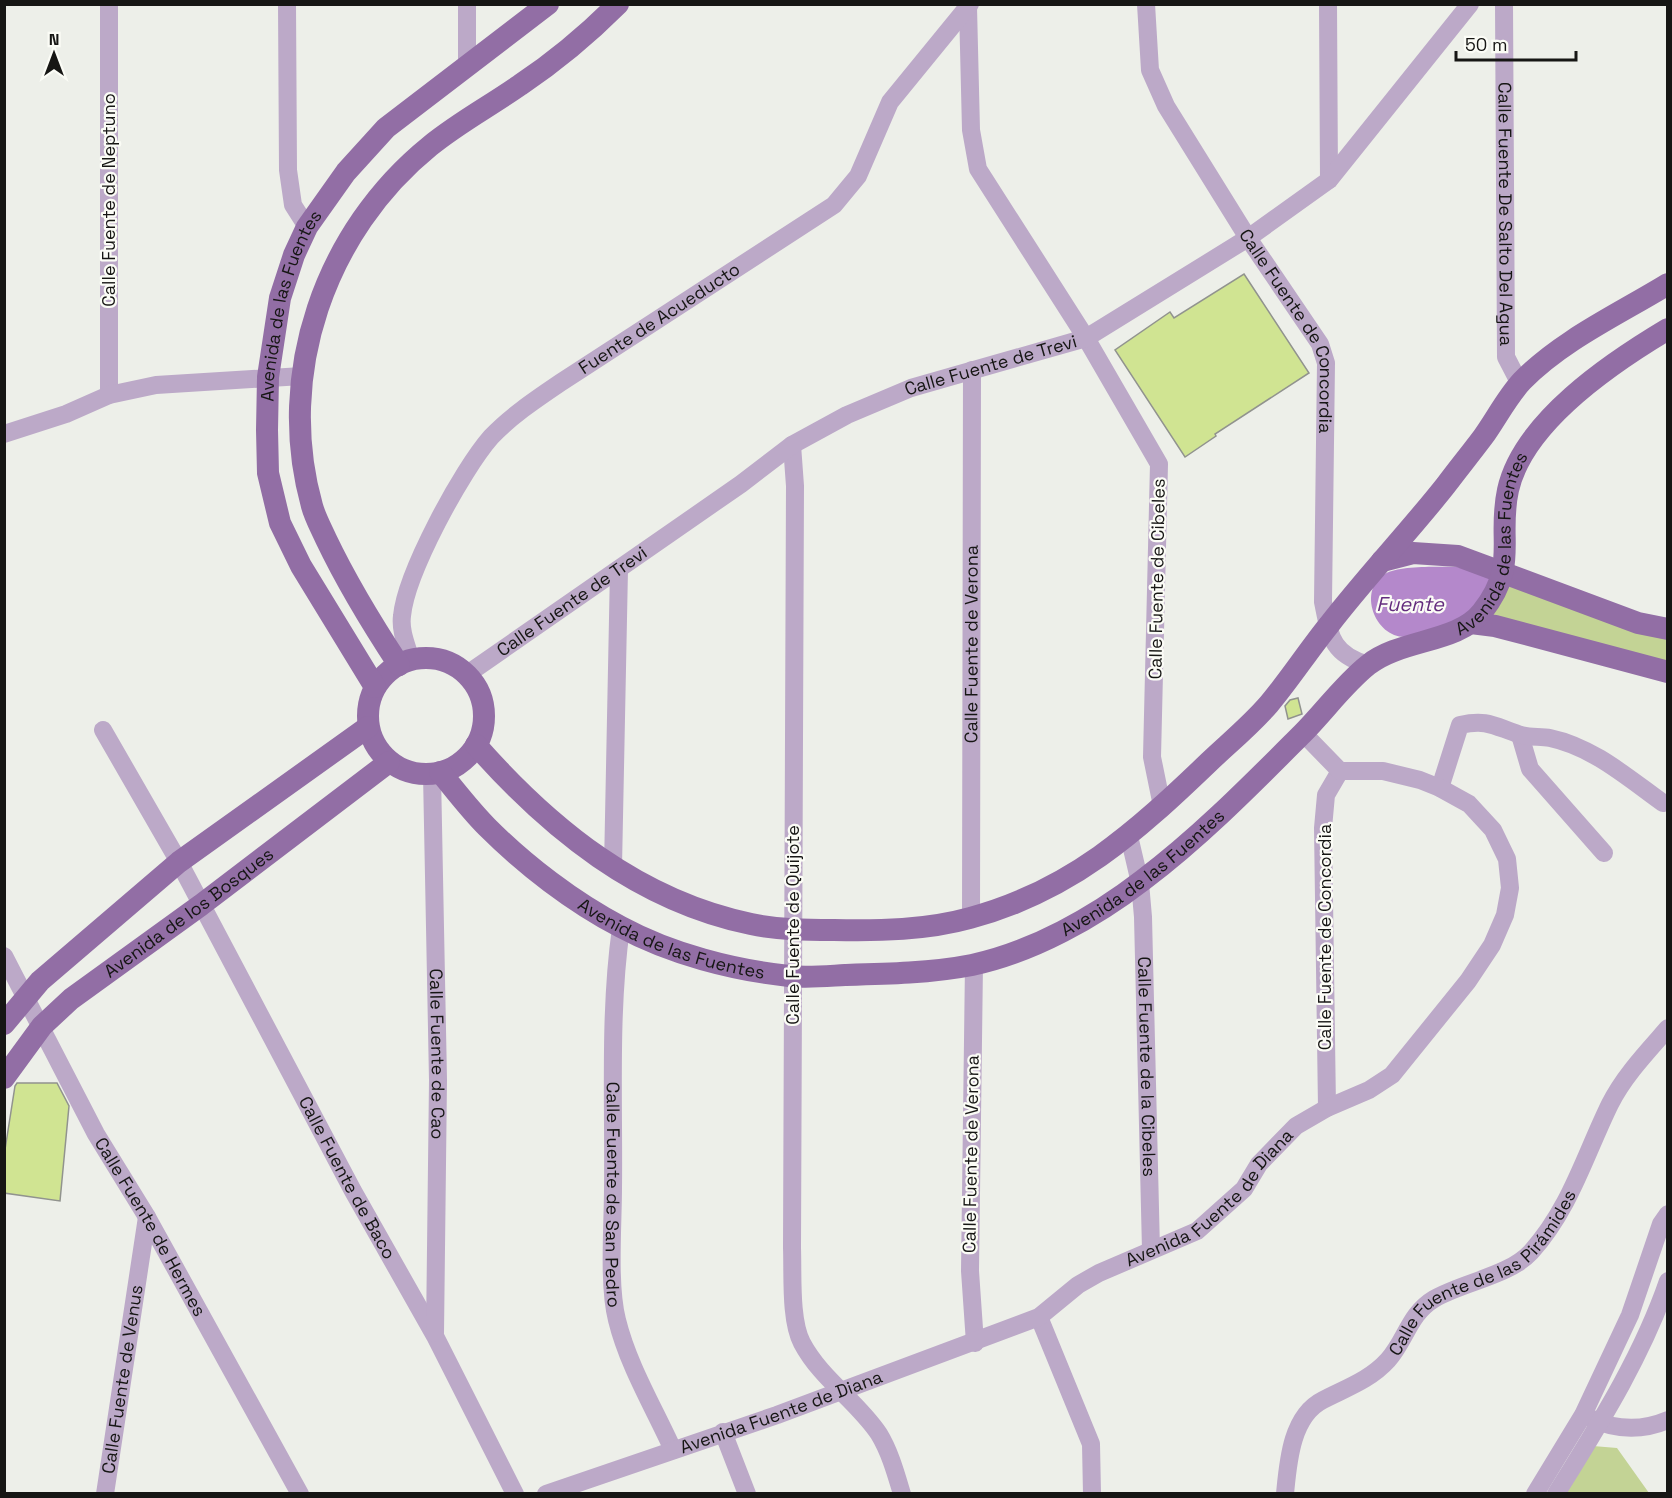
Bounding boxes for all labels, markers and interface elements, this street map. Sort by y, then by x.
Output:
north arrow [24,24,84,84]
scale bar [1456,24,1576,62]
text: N [49,29,59,50]
text: 50 m [1465,33,1507,56]
street label: Calle Fuente De Salto Del Agua [1493,82,1518,346]
street label: Calle Fuente de Neptuno [97,93,120,307]
street label: Avenida de las Fuentes [255,205,327,402]
street label: Calle Fuente de Concordia [1234,225,1339,434]
street label: Fuente de Acueducto [574,257,744,379]
street label: Calle Fuente de Trevi [901,329,1079,401]
street label: Avenida de las Fuentes [1451,448,1533,640]
street label: Calle Fuente de Cibeles [1143,478,1170,680]
street label: Calle Fuente de Trevi [492,541,651,661]
street label: Calle Fuente de Verona [959,545,983,743]
water label: Fuente [1376,591,1445,617]
street label: Avenida de las Fuentes [1057,804,1229,941]
street label: Calle Fuente de Concordia [1313,824,1336,1050]
street label: Calle Fuente de Quijote [781,825,804,1025]
street label: Avenida de los Bosques [99,842,278,982]
street label: Avenida de las Fuentes [574,893,767,984]
street label: Calle Fuente de la Cibeles [1133,956,1161,1177]
street label: Calle Fuente de Cao [425,968,450,1140]
street label: Calle Fuente de Verona [957,1055,984,1253]
street label: Calle Fuente de San Pedro [601,1082,626,1309]
street label: Calle Fuente de Baco [294,1092,401,1263]
street label: Avenida Fuente de Diana [1122,1124,1298,1271]
street label: Calle Fuente de Hermes [90,1133,212,1320]
street label: Calle Fuente de las Pirámides [1383,1186,1581,1360]
street label: Calle Fuente de Venus [96,1283,148,1475]
street label: Avenida Fuente de Diana [677,1365,885,1458]

